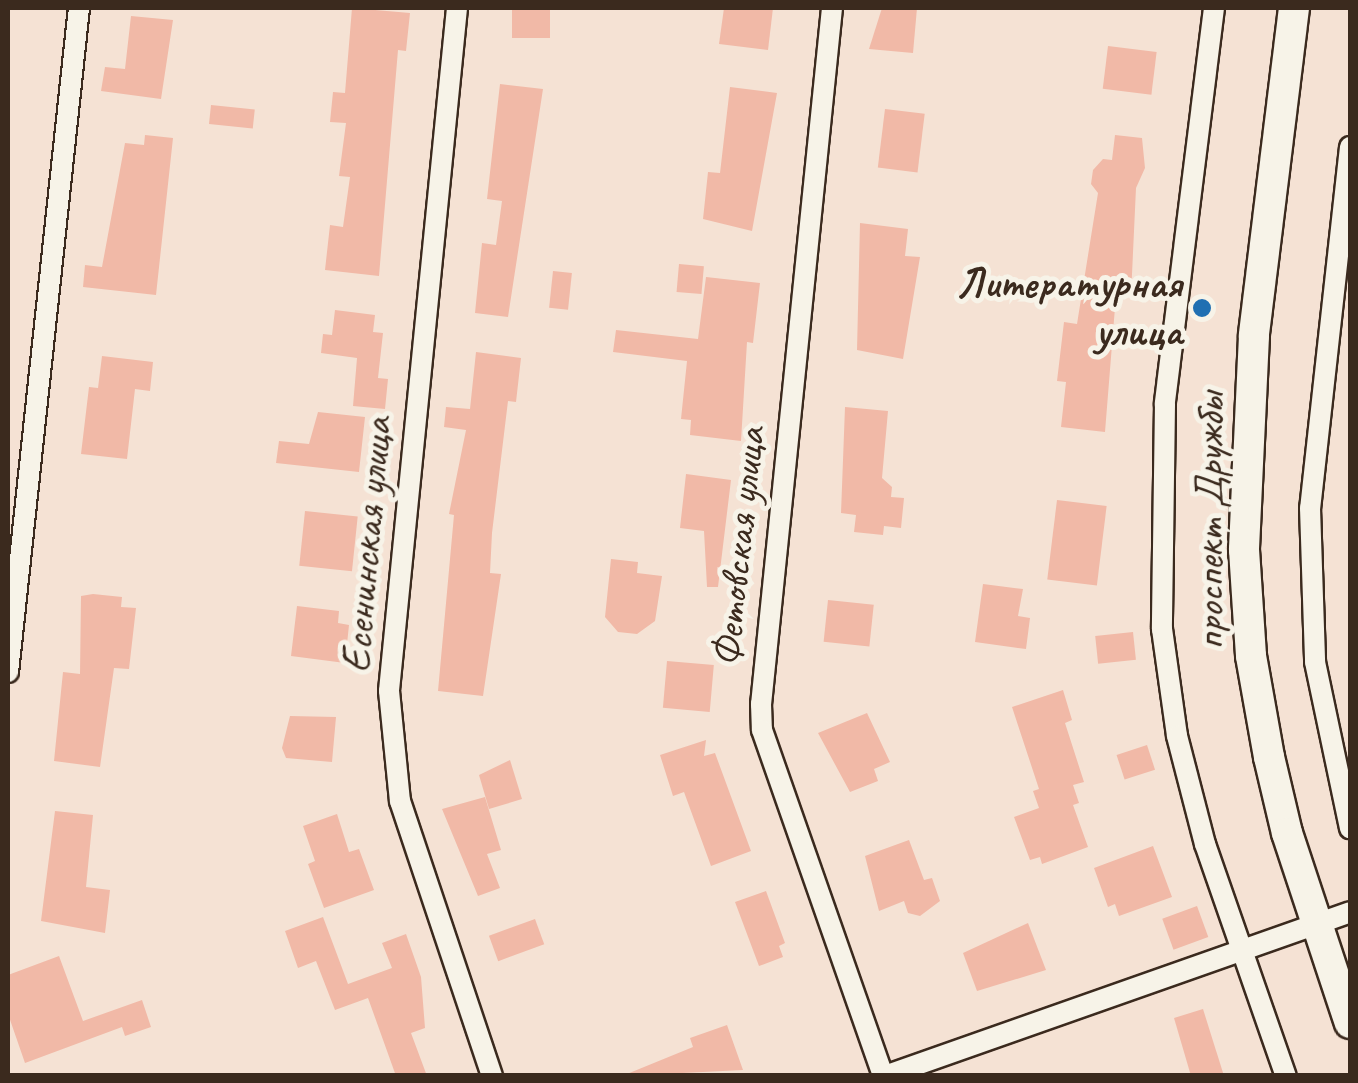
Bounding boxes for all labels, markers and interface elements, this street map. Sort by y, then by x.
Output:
place label: Литературная улица [956,259,1182,358]
marker: Литературная улица [1191,297,1213,319]
street label: проспект Дружбы [1185,393,1235,649]
street label: Есенинская улица [331,414,403,676]
street label: Фетовская улица [701,423,777,671]

